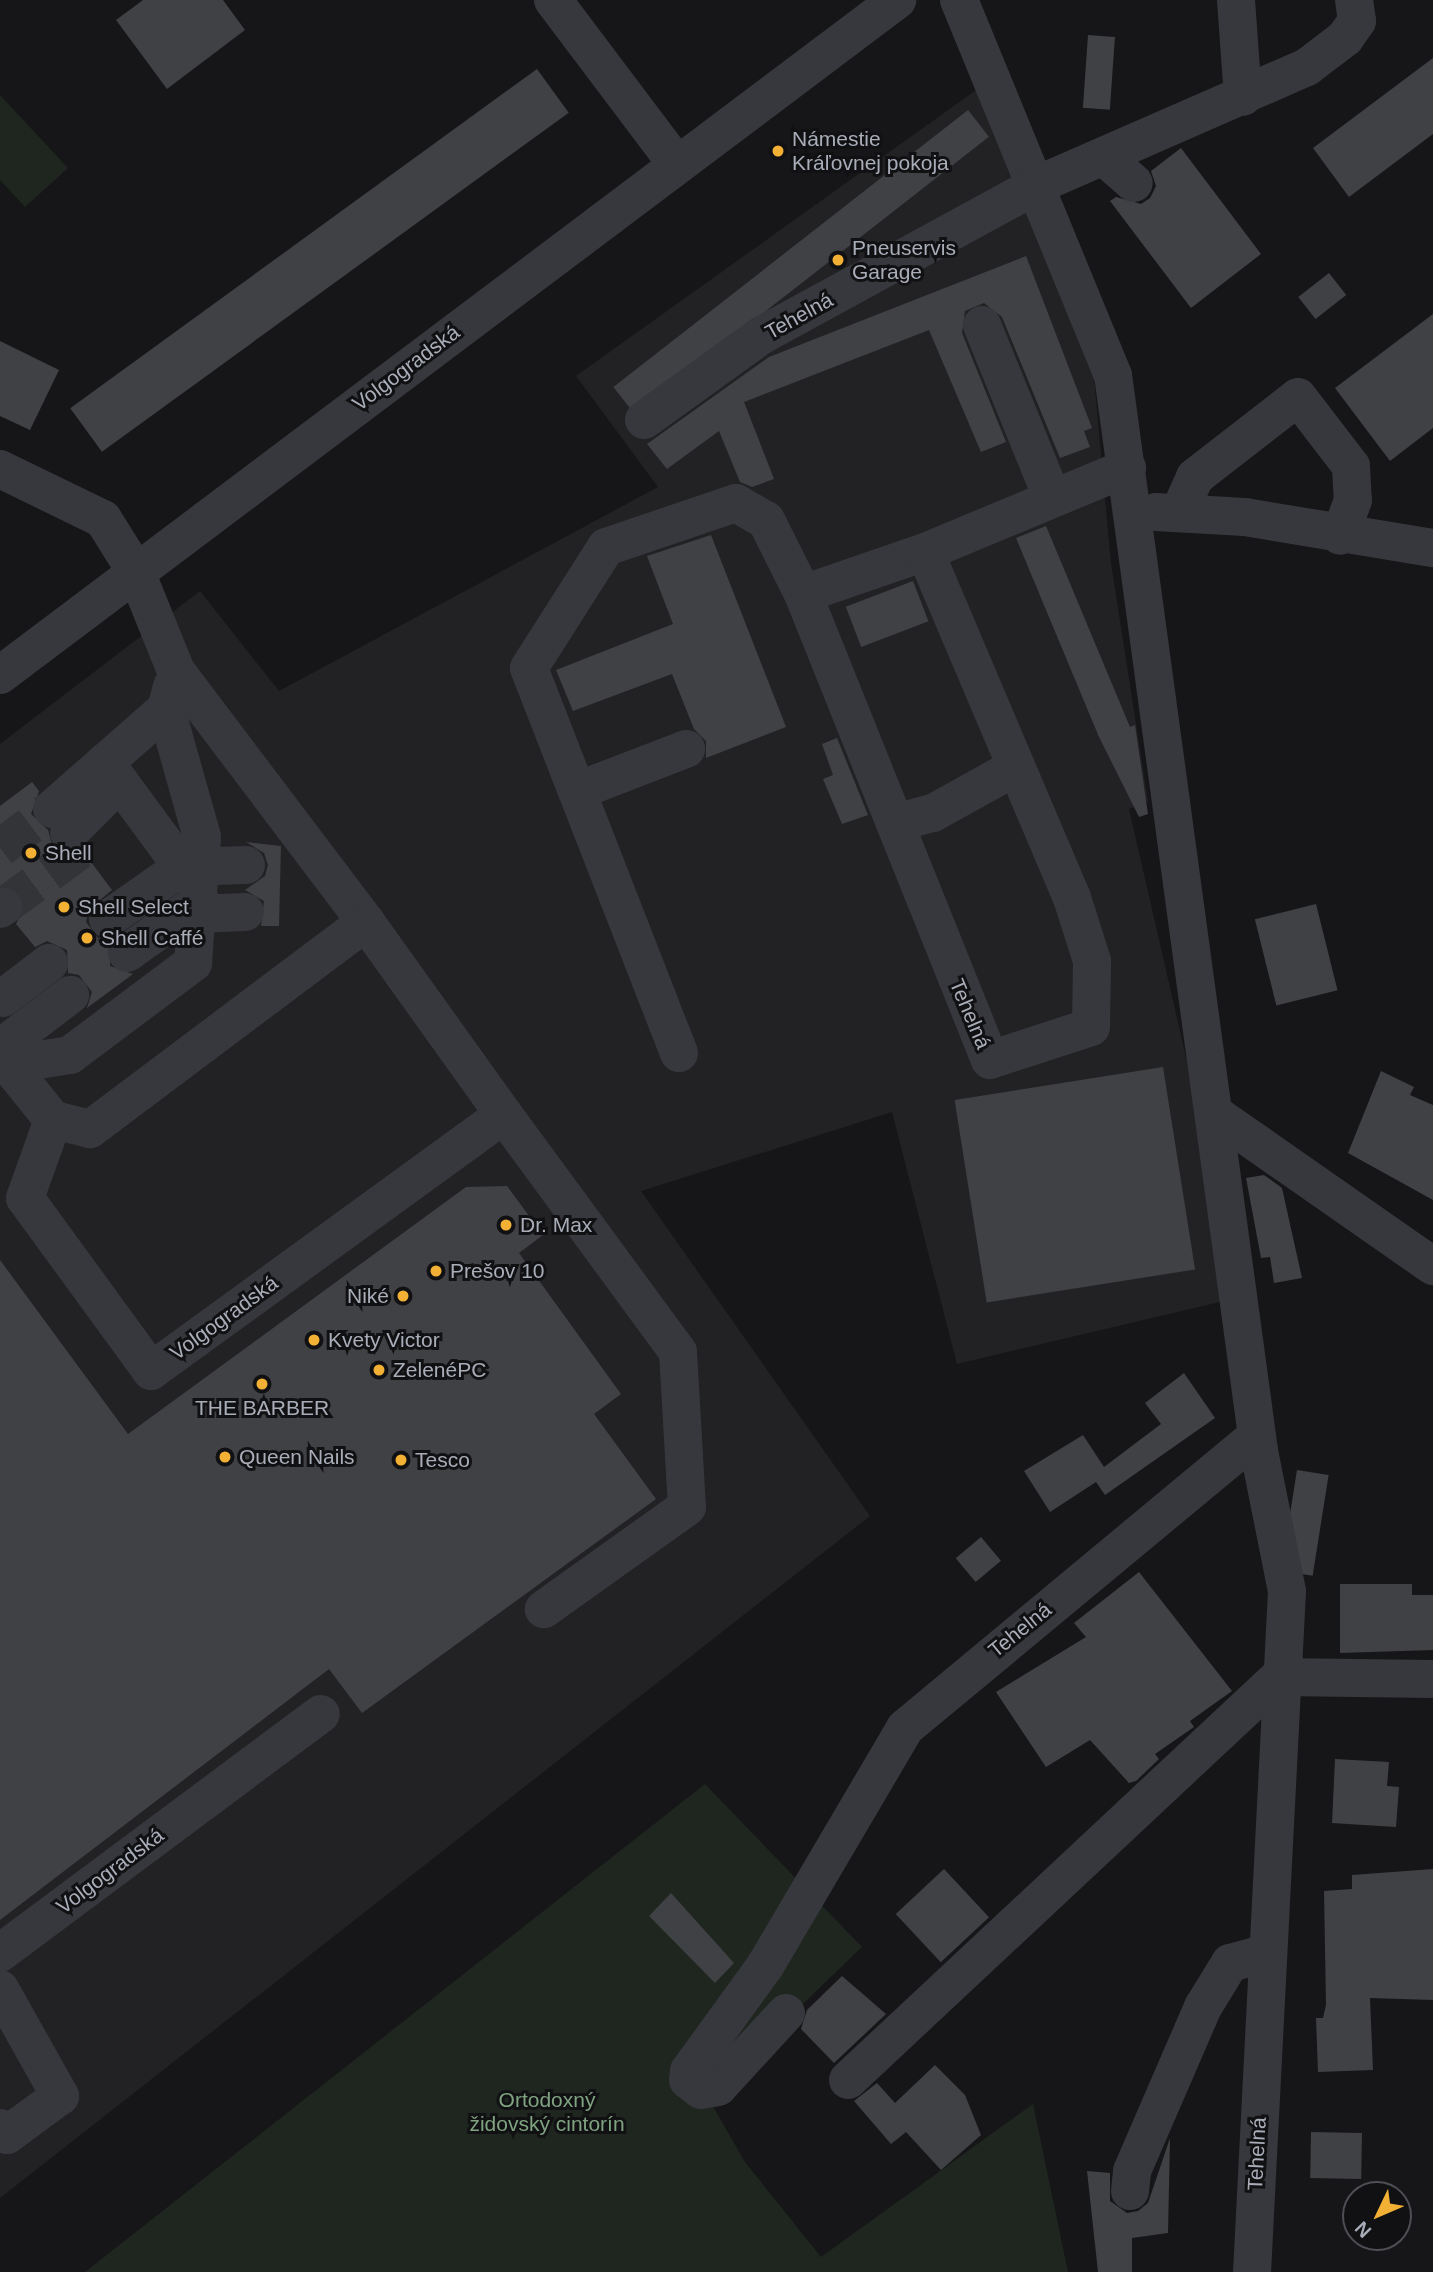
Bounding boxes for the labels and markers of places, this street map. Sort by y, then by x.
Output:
place label: Námestie Kráľovnej pokoja [792,126,949,176]
marker: Námestie Kráľovnej pokoja [770,143,786,159]
place label: Pneuservis Garage [852,235,956,285]
marker: Pneuservis Garage [830,252,846,268]
place label: Shell [45,840,92,866]
marker: Shell [23,845,39,861]
place label: Shell Select [78,894,189,920]
marker: Shell Select [56,899,72,915]
place label: Shell Caffé [101,925,203,951]
marker: Shell Caffé [79,930,95,946]
place label: Dr. Max [520,1212,592,1238]
marker: Dr. Max [498,1217,514,1233]
place label: Prešov 10 [450,1258,545,1284]
marker: Prešov 10 [428,1263,444,1279]
place label: Niké [347,1283,389,1309]
marker: Niké [395,1288,411,1304]
place label: Kvety Victor [328,1327,440,1353]
marker: Kvety Victor [306,1332,322,1348]
place label: ZelenéPC [393,1357,486,1383]
marker: ZelenéPC [371,1362,387,1378]
marker: THE BARBER [254,1376,270,1392]
place label: THE BARBER [195,1395,329,1421]
place label: Queen Nails [239,1444,355,1470]
place label: Tesco [415,1447,470,1473]
marker: Queen Nails [217,1449,233,1465]
marker: Tesco [393,1452,409,1468]

